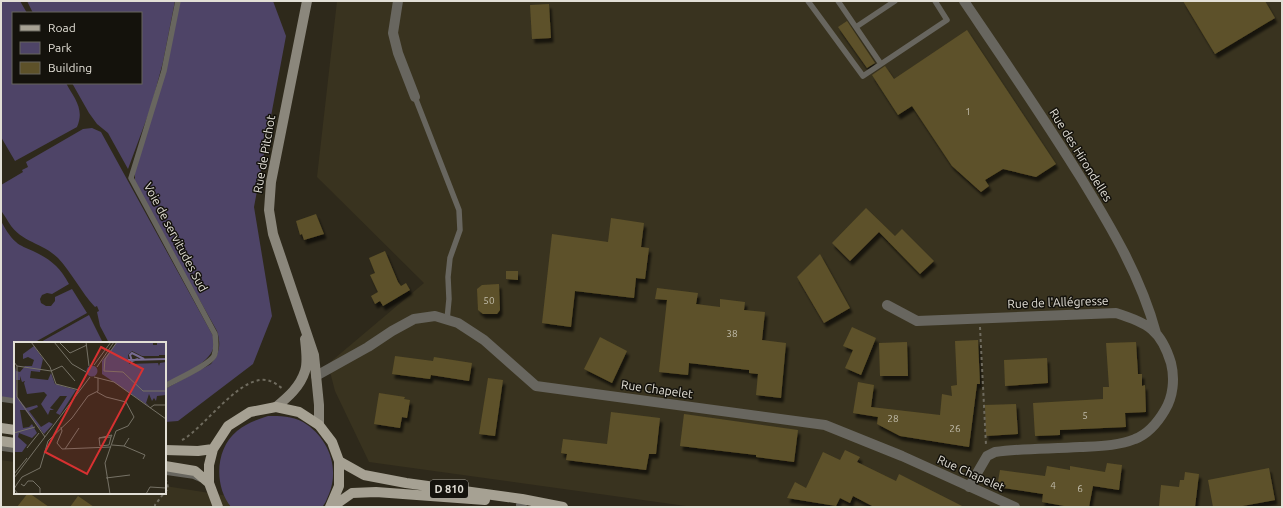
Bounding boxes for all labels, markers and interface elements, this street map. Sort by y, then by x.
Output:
legend [12,12,142,84]
text: Road [48,21,76,34]
text: Park [48,41,72,54]
text: Building [48,61,92,74]
house number: 1 [965,106,971,117]
street label: Rue des Hirondelles [1047,106,1115,204]
street label: Rue de Pitchot [251,114,277,194]
street label: Voie de servitudes Sud [142,180,210,294]
street label: Rue de l'Allégresse [1007,294,1109,310]
house number: 50 [483,295,495,306]
house number: 38 [726,328,738,339]
inset map [14,342,166,494]
street label: Rue Chapelet [620,378,694,400]
house number: 5 [1082,410,1088,421]
house number: 28 [887,413,899,424]
house number: 26 [949,423,961,434]
street label: Rue Chapelet [935,452,1007,494]
road number: D 810 [430,480,468,498]
house number: 4 [1050,480,1056,491]
house number: 6 [1077,483,1083,494]

